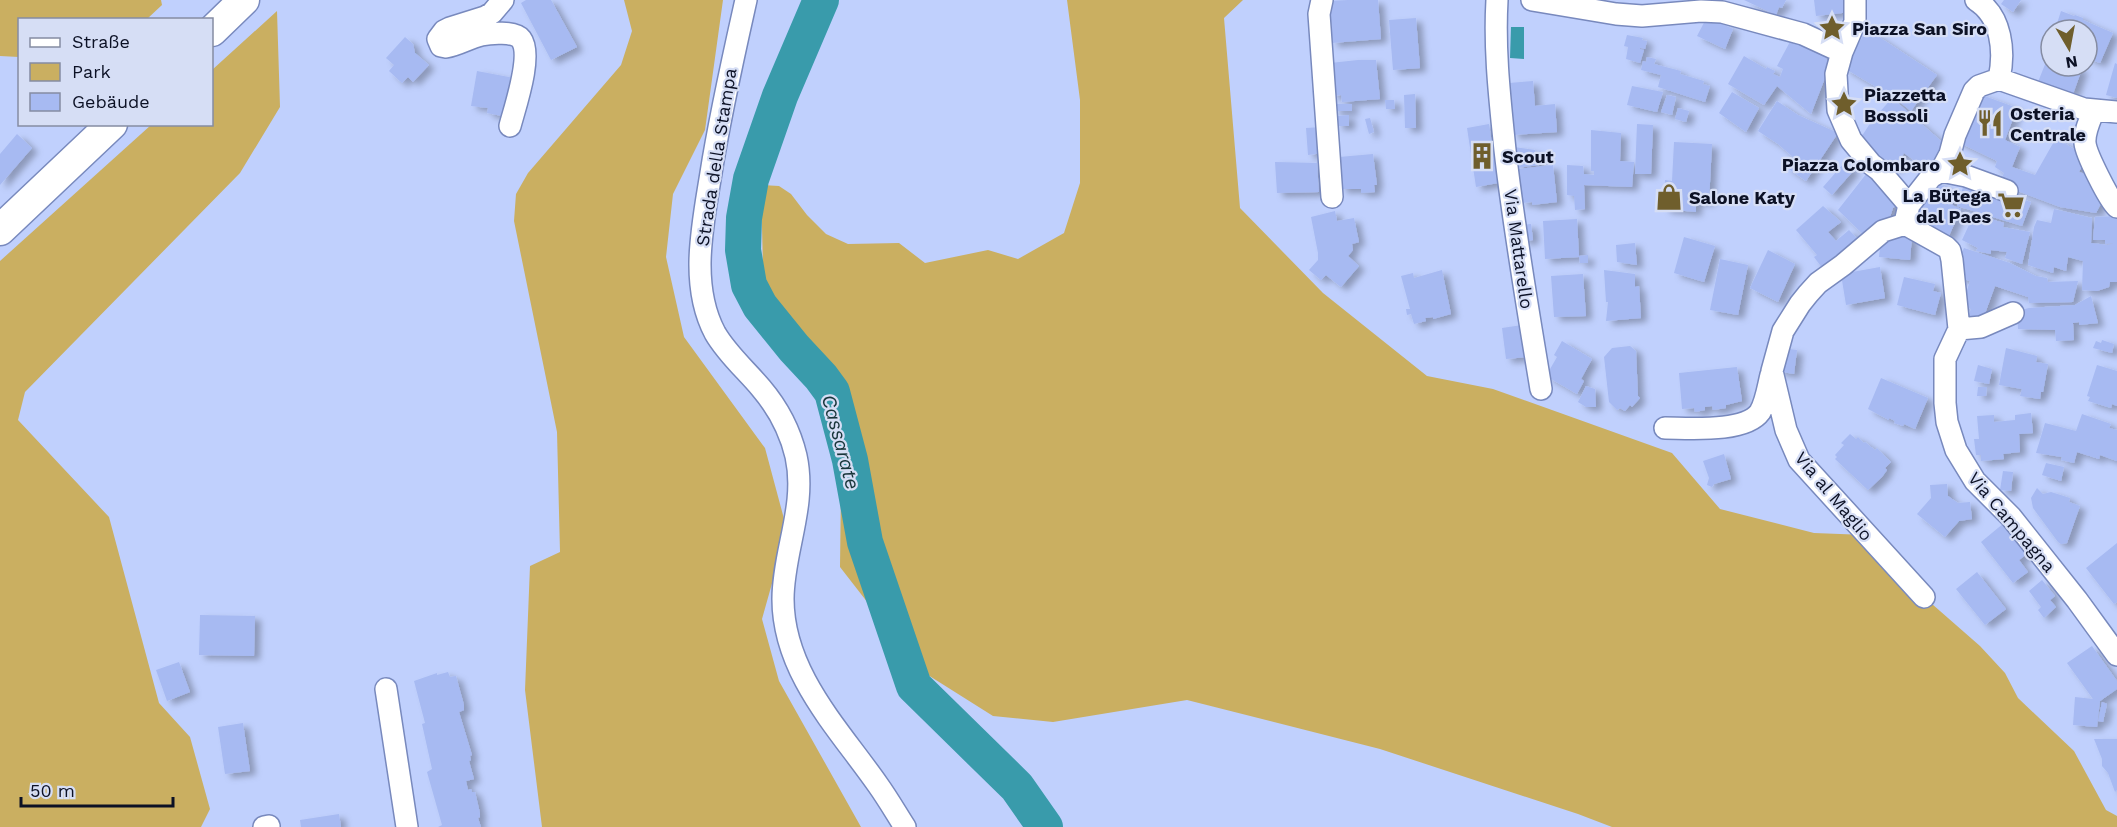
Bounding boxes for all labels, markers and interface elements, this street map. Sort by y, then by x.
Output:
place icon: Piazza San Siro [1817,13,1847,43]
legend [18,18,213,126]
place label: Piazza San Siro [1852,18,1987,39]
north arrow [2039,18,2099,78]
text: Straße [72,31,130,52]
text: N [2064,52,2079,73]
text: Park [72,61,111,82]
street label: Strada della Stampa [692,66,740,248]
place label: Piazzetta Bossoli [1864,84,1947,126]
place icon: Piazzetta Bossoli [1829,89,1859,119]
text: Gebäude [72,91,150,112]
place label: Osteria Centrale [2010,103,2086,145]
restaurant icon: Osteria Centrale [1975,108,2005,138]
building icon: Scout [1467,141,1497,171]
place label: Scout [1502,146,1554,167]
place icon: Piazza Colombaro [1945,149,1975,179]
place label: Piazza Colombaro [1782,154,1940,175]
shop icon: Salone Katy [1654,182,1684,212]
place label: La Bütega dal Paes [1903,185,1992,227]
place label: Salone Katy [1689,187,1796,208]
street label: Via Mattarello [1500,188,1538,310]
supermarket icon: La Bütega dal Paes [1996,190,2026,220]
water label: Cassarate [817,392,865,492]
street label: Via al Maglio [1791,447,1877,545]
street label: Via Campagna [1964,468,2060,576]
scale bar [21,770,172,808]
text: 50 m [30,780,75,801]

